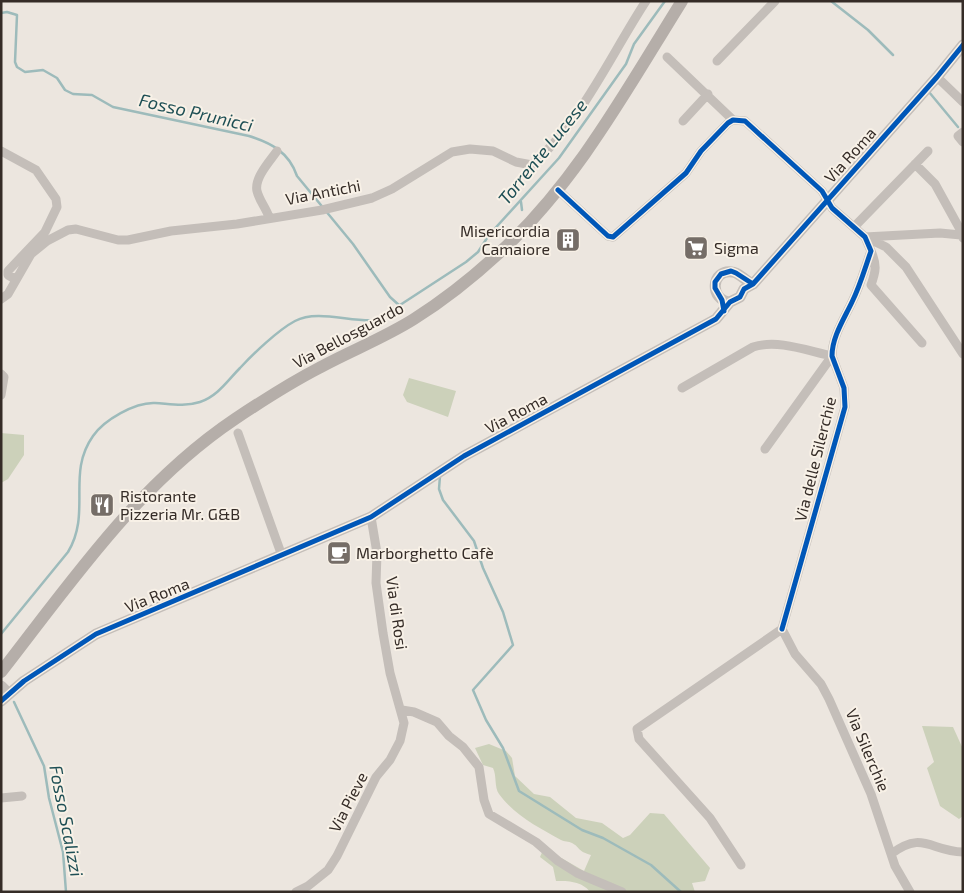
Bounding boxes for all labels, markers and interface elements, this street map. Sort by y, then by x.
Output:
water label: Fosso Prunicci [137,88,256,136]
water label: Torrente Lucese [493,94,592,209]
street label: Via Roma [820,123,879,186]
street label: Via Antichi [284,175,362,208]
place label: Misericordia Camaiore [460,221,550,258]
building icon: Misericordia Camaiore [555,227,581,253]
supermarket icon: Sigma [683,235,709,261]
place label: Sigma [714,238,759,257]
street label: Via Bellosguardo [289,297,406,372]
street label: Via Roma [481,388,550,437]
street label: Via delle Silerchie [790,395,839,523]
place label: Ristorante Pizzeria Mr. G&B [120,486,240,523]
restaurant icon: Ristorante Pizzeria Mr. G&B [89,492,115,518]
cafe icon: Marborghetto Cafè [326,540,352,566]
place label: Marborghetto Cafè [356,543,494,562]
street label: Via Roma [122,573,192,616]
street label: Via di Rosi [383,575,412,651]
street label: Via Silerchie [842,705,894,794]
water label: Fosso Scalizzi [45,763,89,879]
street label: Via Pieve [324,769,371,835]

